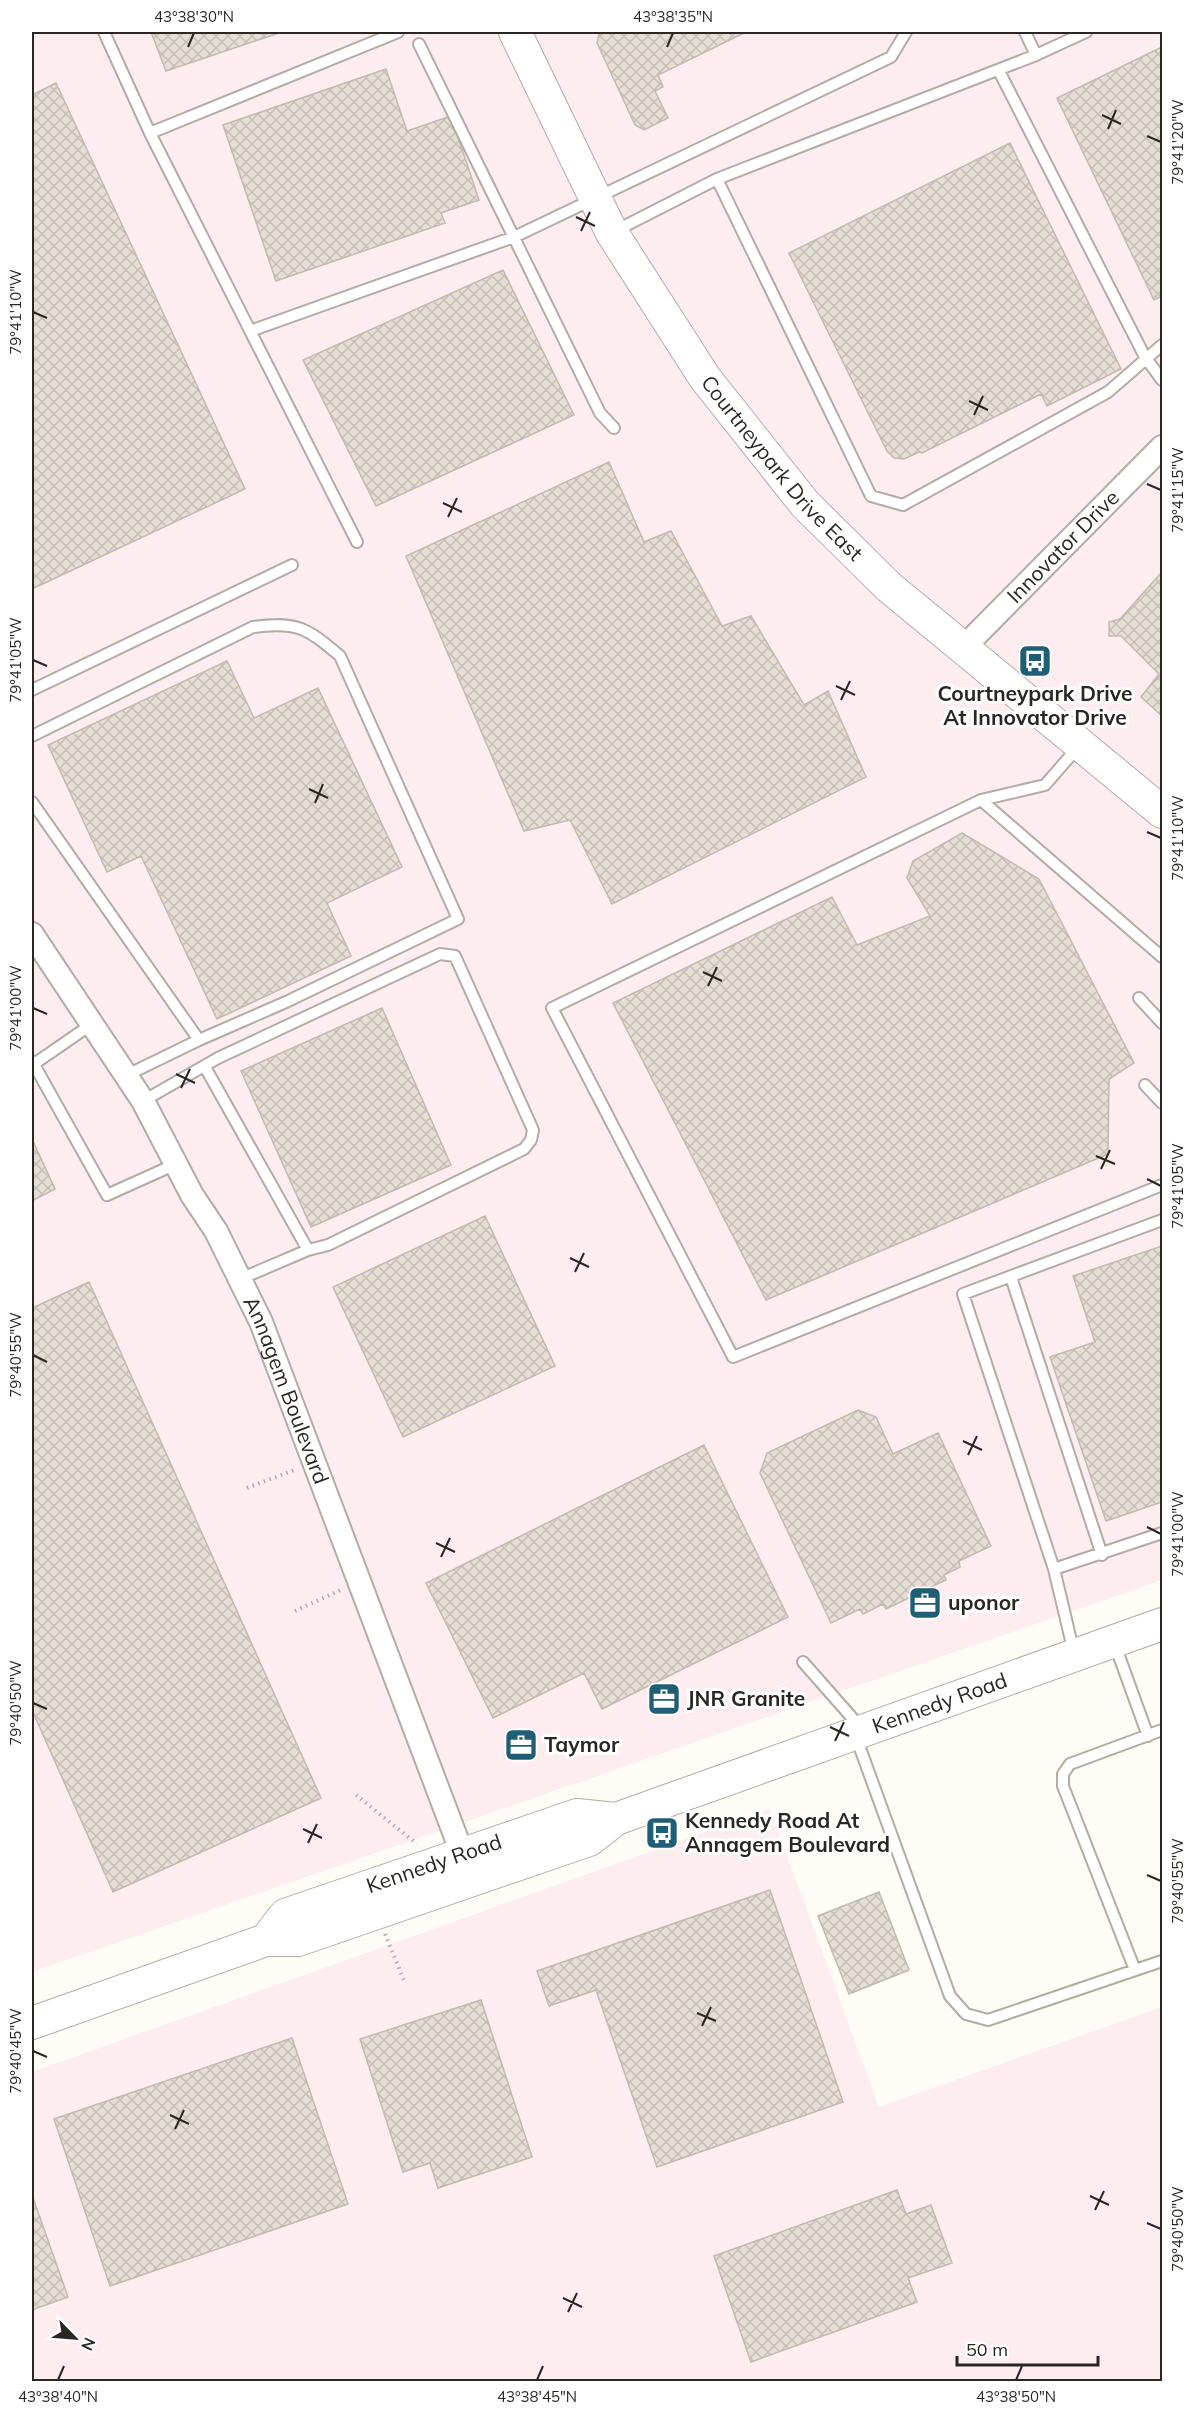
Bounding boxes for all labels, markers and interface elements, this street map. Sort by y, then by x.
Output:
text: 43°38'30"N [154,7,234,26]
text: 43°38'35"N [633,7,713,26]
text: 79°41'20"W [1168,99,1187,185]
text: 79°41'10"W [6,269,25,355]
street label: Courtneypark Drive East [696,370,869,566]
text: 79°41'15"W [1168,447,1187,533]
street label: Innovator Drive [1001,484,1124,608]
text: 79°41'05"W [6,617,25,703]
bus stop icon: Courtneypark Drive At Innovator Drive [1017,643,1053,679]
place label: Courtneypark Drive At Innovator Drive [938,680,1132,730]
text: 79°41'10"W [1168,795,1187,881]
text: 79°41'00"W [6,965,25,1051]
text: 79°41'05"W [1168,1143,1187,1229]
street label: Annagem Boulevard [238,1292,335,1487]
text: 79°40'55"W [6,1312,25,1398]
text: 79°41'00"W [1168,1491,1187,1577]
office icon: uponor [907,1585,943,1621]
place label: uponor [948,1589,1020,1615]
text: 79°40'50"W [6,1660,25,1746]
street label: Kennedy Road [869,1666,1010,1738]
office icon: JNR Granite [646,1681,682,1717]
place label: JNR Granite [687,1685,805,1711]
office icon: Taymor [503,1727,539,1763]
place label: Taymor [544,1731,620,1757]
place label: Kennedy Road At Annagem Boulevard [685,1807,890,1857]
bus stop icon: Kennedy Road At Annagem Boulevard [644,1815,680,1851]
street label: Kennedy Road [363,1828,505,1898]
text: 79°40'55"W [1168,1838,1187,1924]
text: 79°40'45"W [6,2008,25,2094]
text: 79°40'50"W [1168,2186,1187,2272]
north arrow [45,2308,105,2368]
scale bar [957,2329,1098,2367]
text: N [77,2335,100,2354]
text: 50 m [966,2338,1008,2361]
text: 43°38'40"N [18,2387,98,2406]
text: 43°38'45"N [497,2387,577,2406]
text: 43°38'50"N [976,2387,1056,2406]

